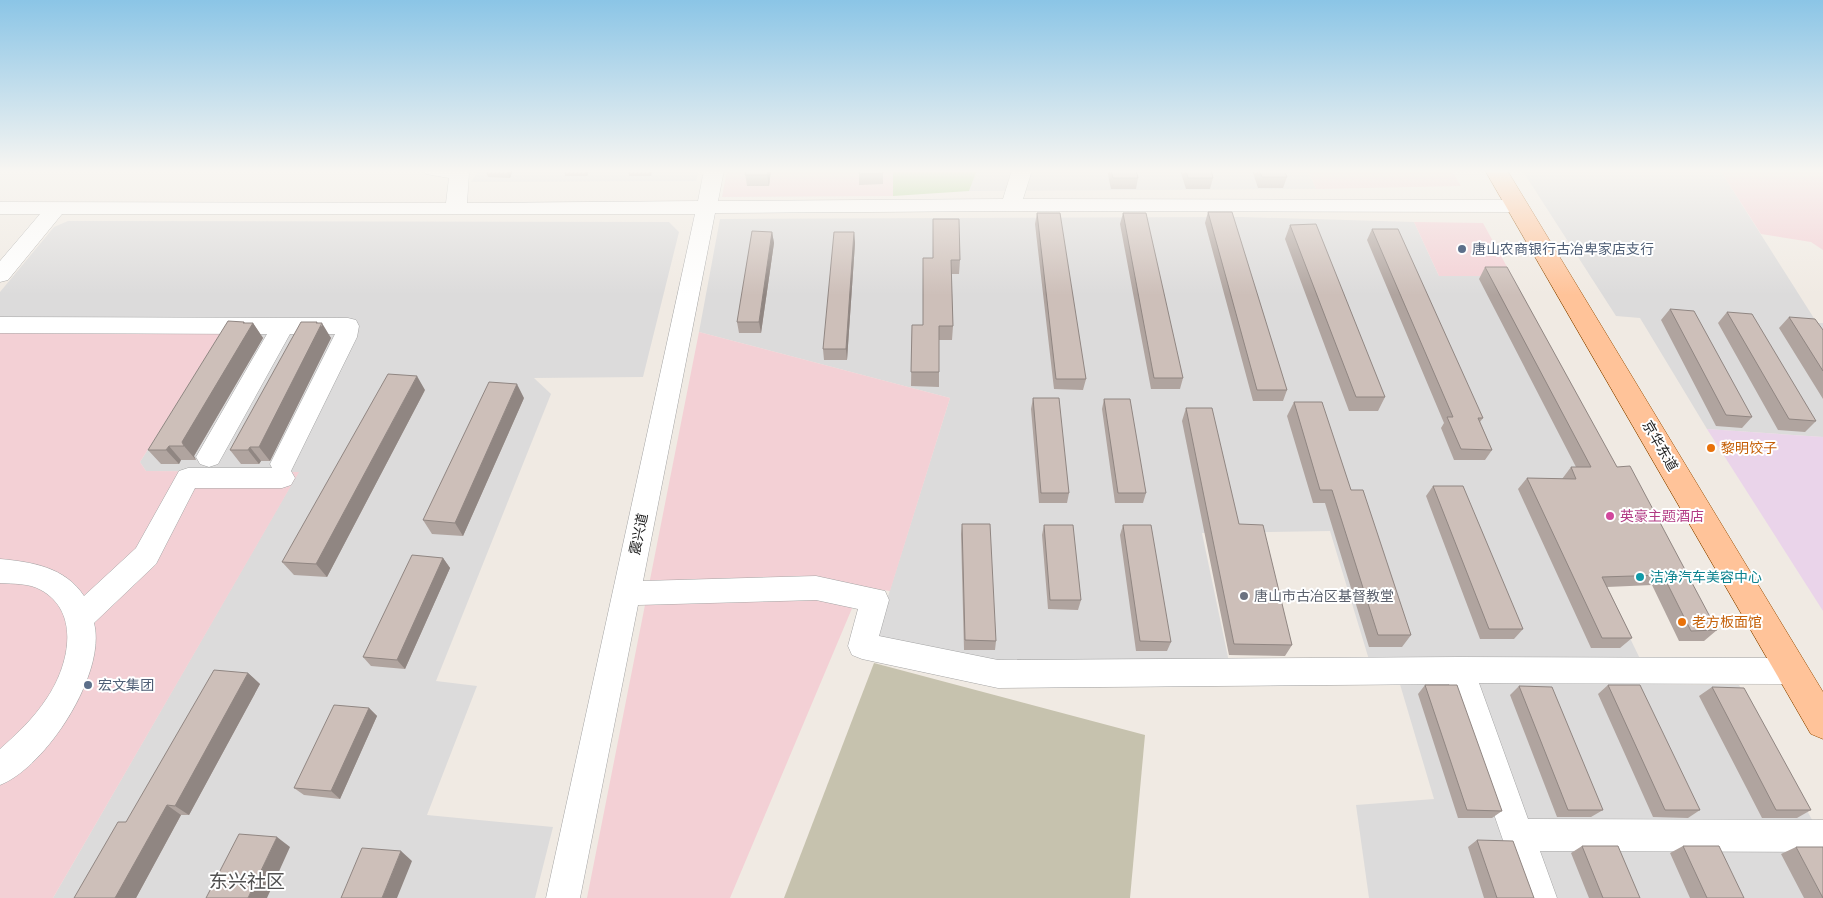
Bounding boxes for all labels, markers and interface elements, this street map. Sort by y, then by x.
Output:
place label: 唐山农商银行古冶卑家店支行 [1472,241,1654,258]
marker: 唐山农商银行古冶卑家店支行 [1456,243,1468,255]
street label: 京华东道 [1639,418,1681,474]
place label: 黎明饺子 [1721,440,1777,457]
marker: 黎明饺子 [1705,442,1717,454]
place label: 英豪主题酒店 [1620,508,1704,525]
marker: 英豪主题酒店 [1604,510,1616,522]
street label: 震兴道 [626,512,652,556]
place label: 洁净汽车美容中心 [1650,569,1762,586]
marker: 洁净汽车美容中心 [1634,571,1646,583]
place label: 唐山市古冶区基督教堂 [1254,588,1394,605]
marker: 唐山市古冶区基督教堂 [1238,590,1250,602]
place label: 老方板面馆 [1692,614,1762,631]
marker: 老方板面馆 [1676,616,1688,628]
place label: 宏文集团 [98,677,154,694]
marker: 宏文集团 [82,679,94,691]
district label: 东兴社区 [209,871,285,893]

